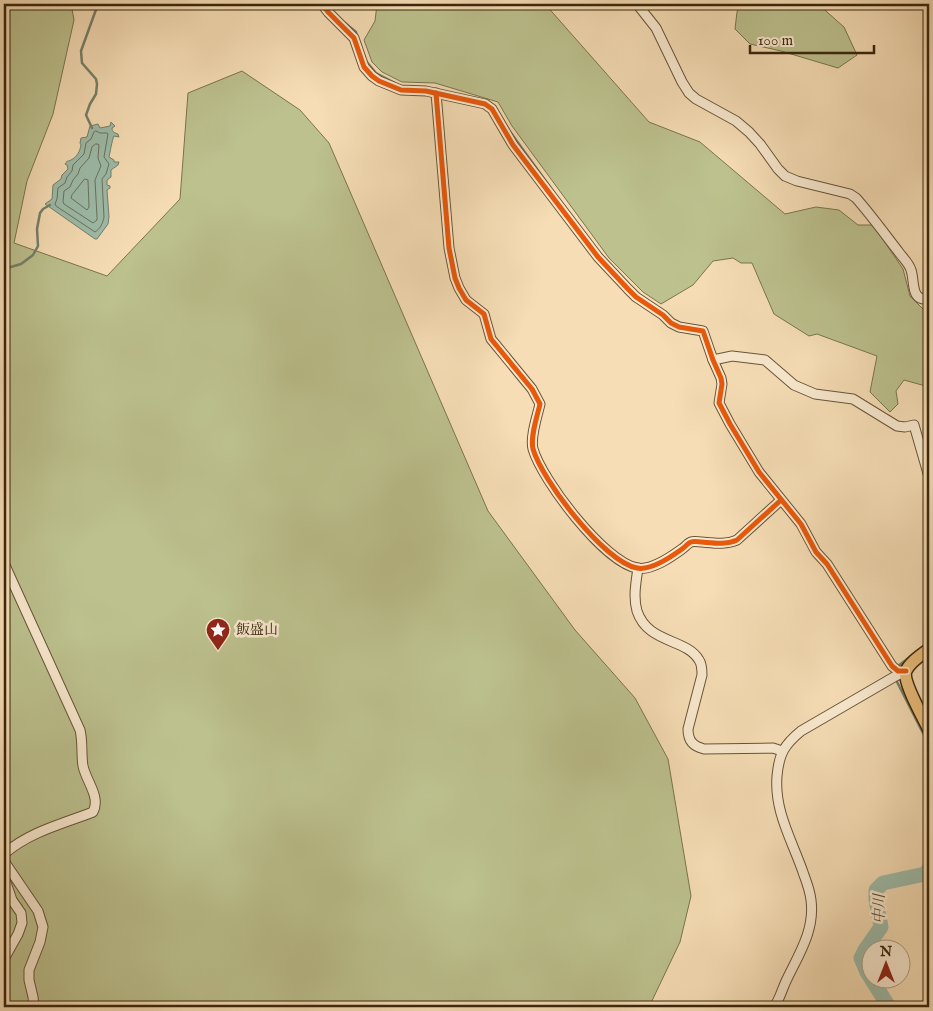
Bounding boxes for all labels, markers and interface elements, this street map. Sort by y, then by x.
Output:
scale bar [750,22,874,54]
text: 100 m [758,31,794,50]
place icon: 飯盛山 [205,617,231,651]
place label: 飯盛山 [236,621,278,639]
water label: 中川 [870,892,889,924]
north arrow [860,938,910,988]
text: N [879,943,892,961]

